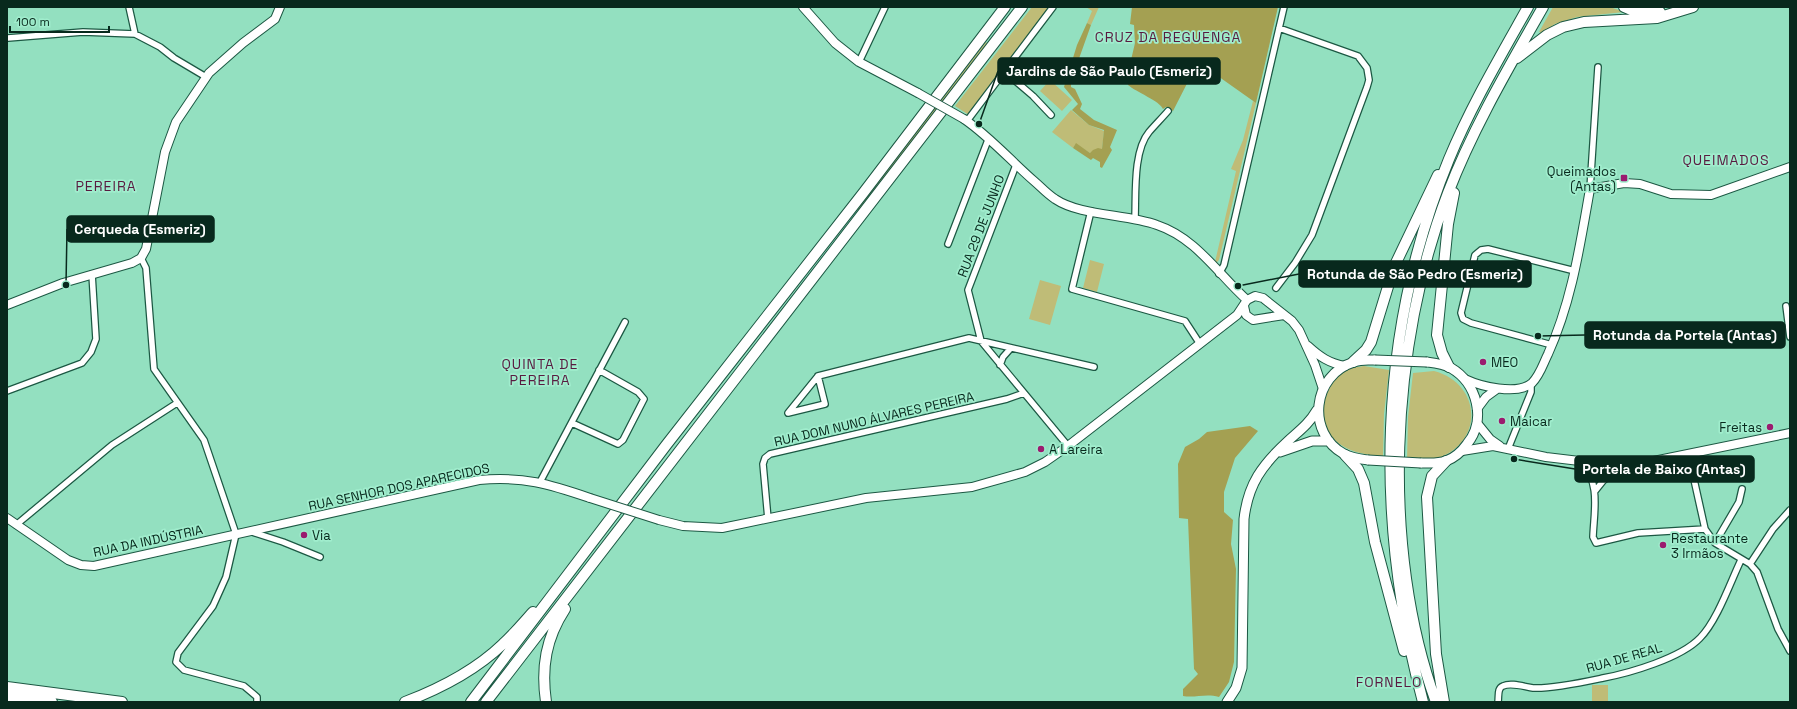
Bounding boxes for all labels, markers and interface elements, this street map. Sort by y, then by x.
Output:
scale bar [10,8,109,34]
text: 100 m [16,14,50,30]
district label: CRUZ DA REGUENGA [1095,28,1241,46]
callout: Jardins de São Paulo (Esmeriz) [998,58,1220,84]
text: Jardins de São Paulo (Esmeriz) [1006,62,1212,80]
district label: QUEIMADOS [1682,151,1770,169]
place label: Queimados (Antas) [1547,163,1616,195]
street label: RUA 29 DE JUNHO [954,172,1008,280]
marker: Queimados (Antas) [1619,173,1629,183]
district label: PEREIRA [75,177,137,195]
callout: Cerqueda (Esmeriz) [67,216,214,242]
text: Cerqueda (Esmeriz) [74,220,206,238]
callout: Rotunda de São Pedro (Esmeriz) [1299,261,1531,287]
text: Rotunda de São Pedro (Esmeriz) [1307,265,1523,283]
callout: Rotunda da Portela (Antas) [1585,322,1785,348]
text: Rotunda da Portela (Antas) [1593,326,1777,344]
place label: MEO [1491,354,1518,371]
district label: QUINTA DE PEREIRA [502,355,578,389]
marker: MEO [1478,357,1488,367]
street label: RUA DOM NUNO ÁLVARES PEREIRA [772,388,976,450]
place label: Maicar [1510,413,1552,430]
marker: Maicar [1497,416,1507,426]
place label: Freitas [1719,419,1762,436]
marker: Freitas [1765,422,1775,432]
place label: A Lareira [1049,441,1103,458]
marker: A Lareira [1036,444,1046,454]
callout: Portela de Baixo (Antas) [1575,456,1754,482]
street label: RUA SENHOR DOS APARECIDOS [307,459,491,515]
text: Portela de Baixo (Antas) [1582,460,1746,478]
street label: RUA DA INDÚSTRIA [92,521,204,561]
place label: Via [312,527,331,544]
marker: Via [299,530,309,540]
place label: Restaurante 3 Irmãos [1671,530,1748,562]
marker: Restaurante 3 Irmãos [1658,540,1668,550]
street label: RUA DE REAL [1584,639,1664,677]
district label: FORNELO [1356,673,1422,691]

